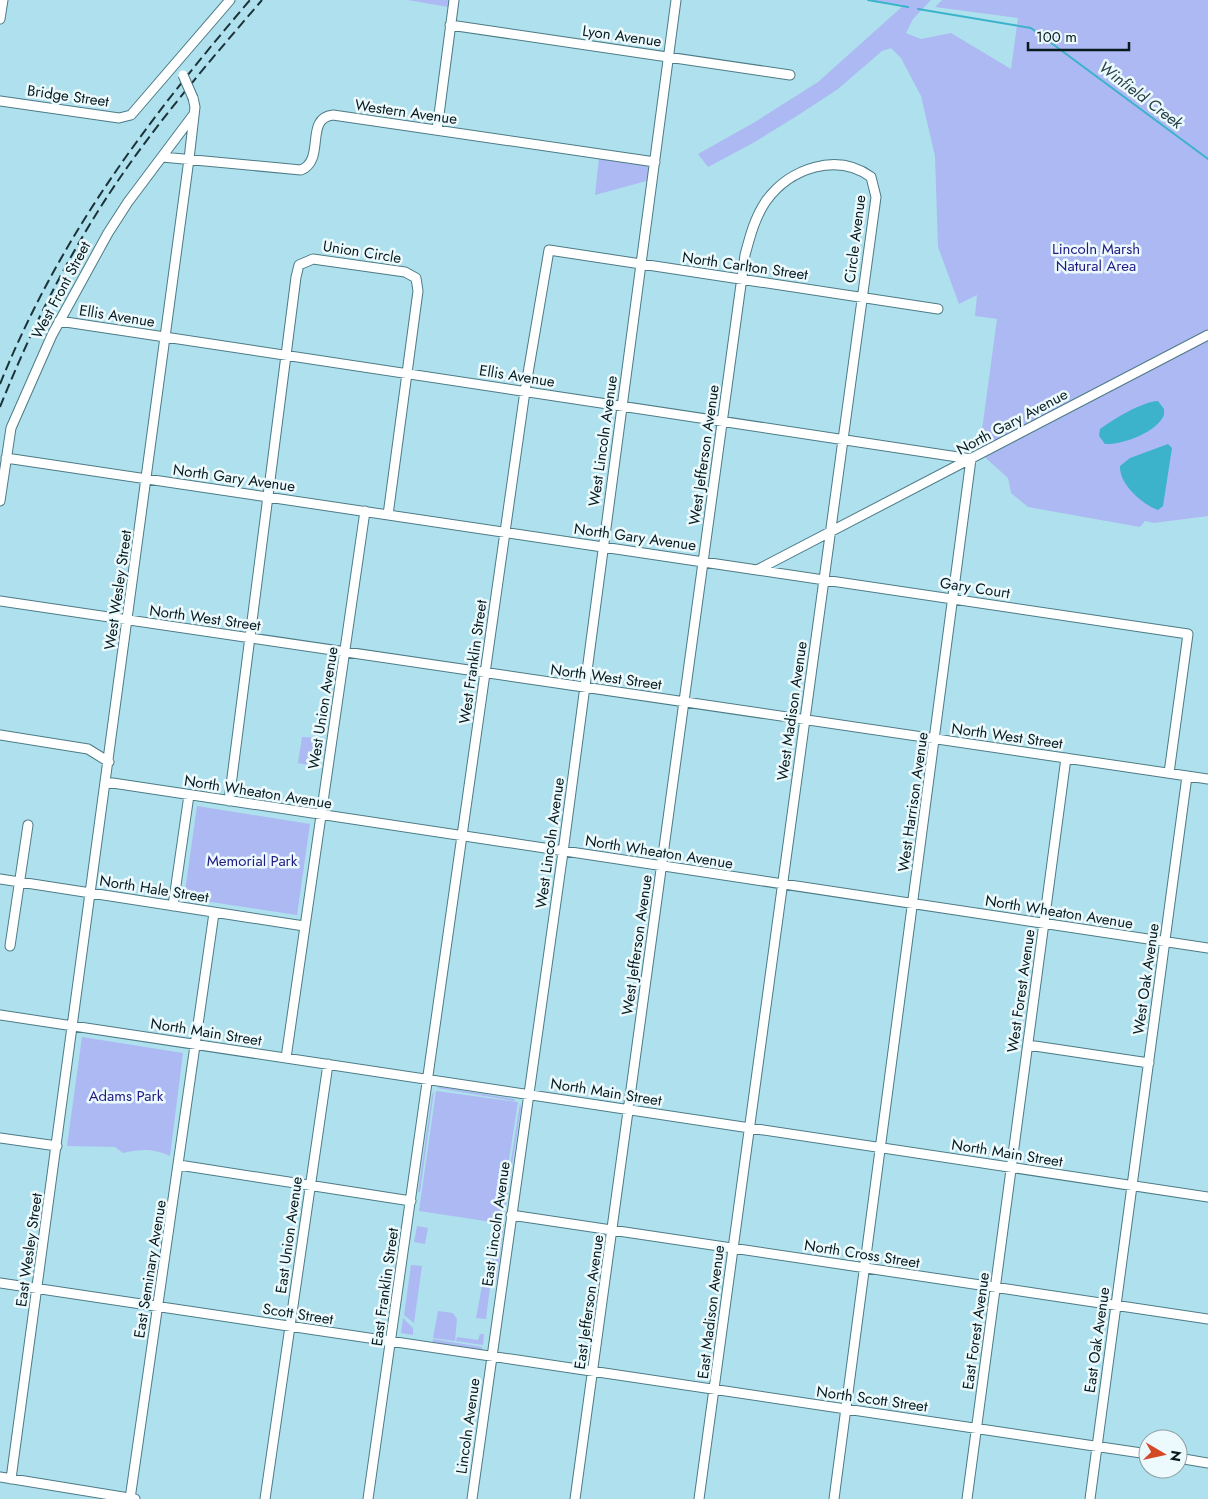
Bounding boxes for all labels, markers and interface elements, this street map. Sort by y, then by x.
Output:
street label: Lyon Avenue [581,20,663,52]
scale bar [1028,20,1129,52]
text: 100 m [1036,26,1077,48]
water label: Winfield Creek [1094,56,1189,135]
street label: Bridge Street [26,79,111,113]
street label: Western Avenue [353,94,459,130]
street label: Circle Avenue [839,193,871,284]
street label: Union Circle [321,235,403,269]
street label: West Front Street [26,237,96,343]
park label: Lincoln Marsh Natural Area [1052,238,1140,277]
street label: North Carlton Street [681,246,810,286]
street label: Ellis Avenue [78,299,157,333]
street label: Ellis Avenue [478,359,557,393]
street label: West Lincoln Avenue [583,374,623,508]
street label: West Jefferson Avenue [683,383,725,527]
street label: North Gary Avenue [952,383,1072,461]
street label: North Gary Avenue [171,459,297,498]
street label: North Gary Avenue [572,518,698,557]
street label: West Wesley Street [99,528,137,651]
street label: Gary Court [938,572,1012,604]
street label: West Franklin Street [453,598,493,725]
street label: North West Street [148,599,263,637]
street label: West Madison Avenue [771,640,813,782]
street label: West Union Avenue [302,645,344,771]
street label: North West Street [549,658,664,696]
street label: North West Street [950,717,1065,755]
street label: West Harrison Avenue [892,730,934,873]
street label: North Wheaton Avenue [182,769,334,815]
street label: West Lincoln Avenue [530,776,570,910]
street label: North Wheaton Avenue [583,829,735,875]
park label: Memorial Park [207,850,298,872]
street label: North Hale Street [98,870,211,909]
street label: West Jefferson Avenue [616,873,658,1017]
street label: North Wheaton Avenue [983,889,1135,935]
street label: West Oak Avenue [1127,922,1165,1036]
street label: West Forest Avenue [1001,928,1041,1054]
street label: North Main Street [149,1012,264,1052]
street label: North Main Street [549,1072,664,1112]
park label: Adams Park [89,1085,164,1107]
street label: North Main Street [950,1133,1065,1173]
street label: East Lincoln Avenue [476,1160,516,1288]
street label: East Union Avenue [270,1175,308,1295]
street label: East Wesley Street [10,1191,48,1308]
street label: East Seminary Avenue [128,1198,172,1340]
street label: East Franklin Street [366,1226,404,1348]
street label: East Jefferson Avenue [569,1233,609,1371]
street label: North Cross Street [803,1234,922,1274]
street label: East Madison Avenue [692,1244,730,1380]
street label: East Forest Avenue [957,1271,995,1391]
street label: East Oak Avenue [1079,1285,1115,1394]
street label: Scott Street [261,1298,335,1330]
street label: Lincoln Avenue [450,1376,486,1475]
street label: North Scott Street [815,1380,929,1418]
north arrow [1138,1429,1188,1479]
text: N [1165,1449,1187,1463]

